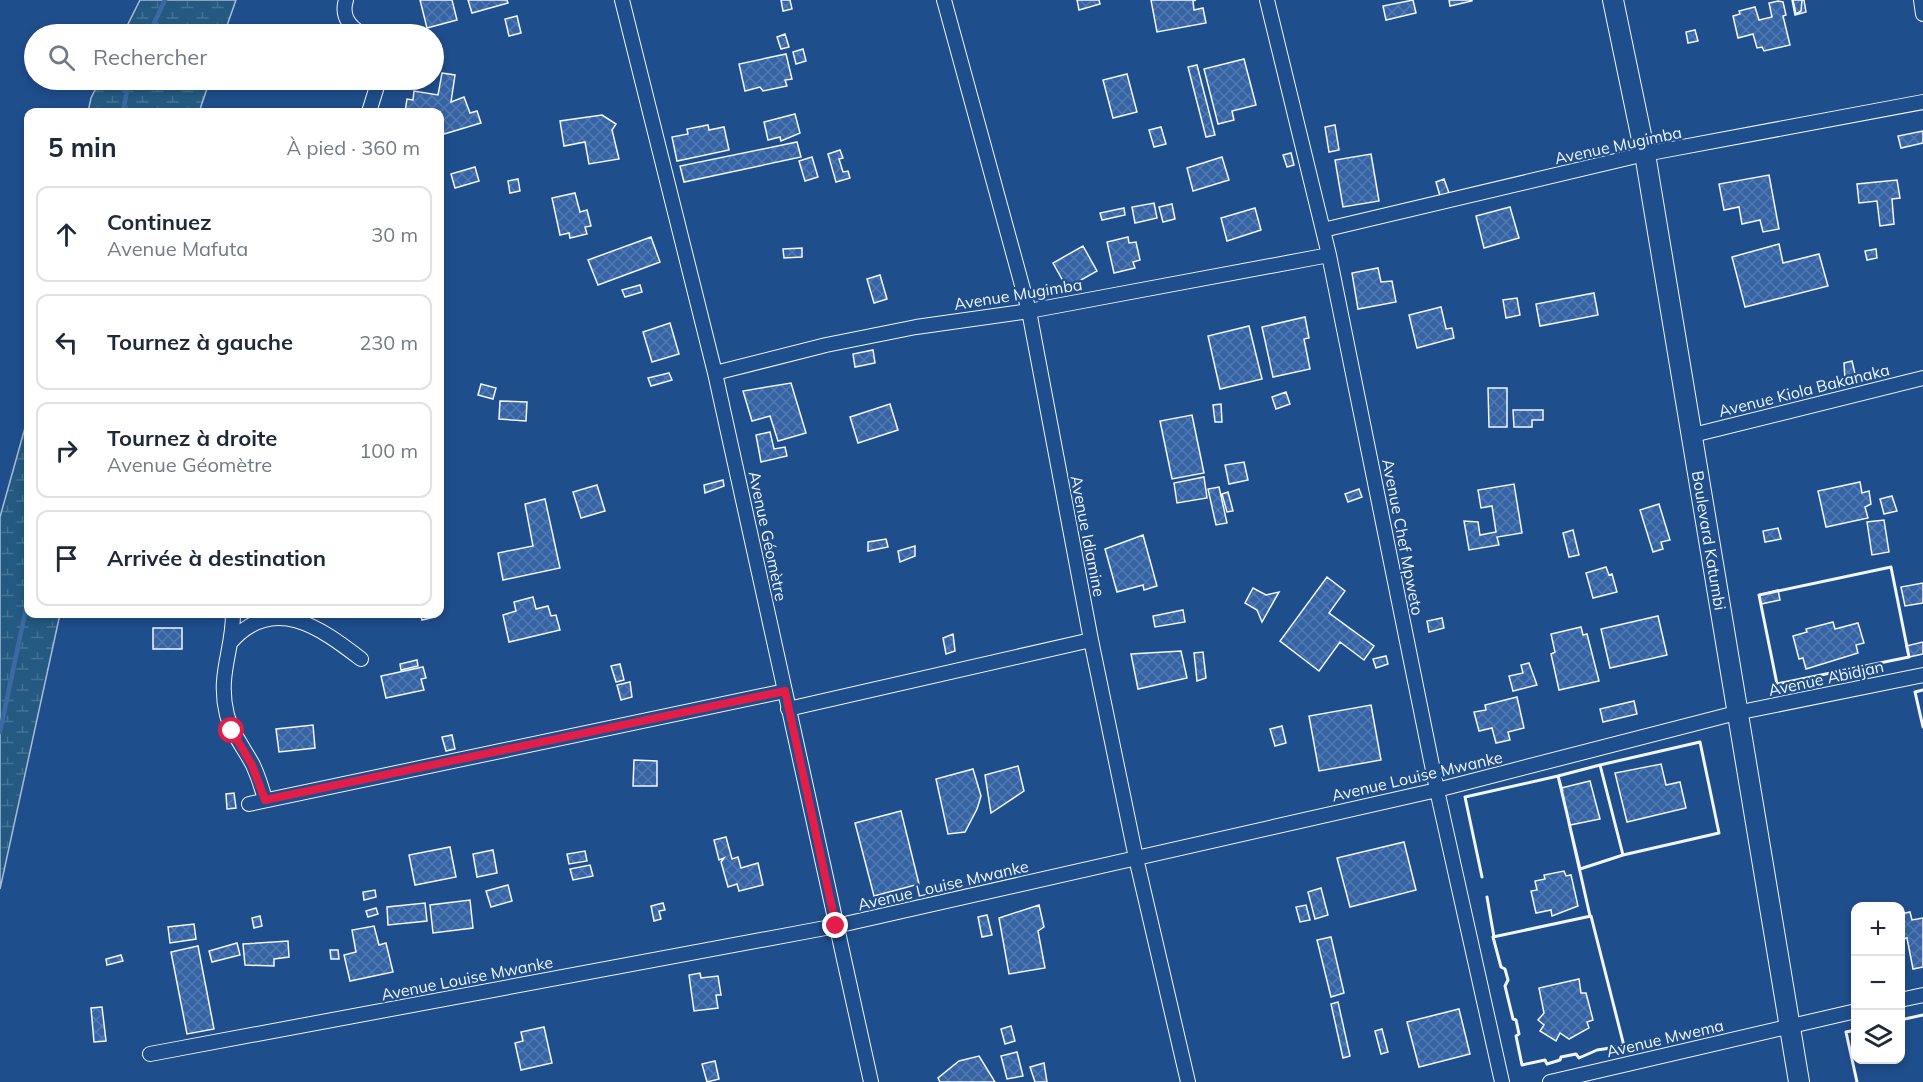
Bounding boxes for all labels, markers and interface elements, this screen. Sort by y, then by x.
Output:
search box [24,24,444,90]
icon: search [45,41,78,74]
text: Rechercher [93,43,207,71]
street label: Avenue Mugimba [1553,122,1683,168]
text: 5 min [48,131,117,164]
text: À pied · 360 m [287,135,420,160]
text: Continuez [107,208,212,236]
icon: ahead [50,218,83,251]
text: 30 m [371,222,418,247]
text: Avenue Mafuta [107,236,248,261]
street label: Avenue Mugimba [952,274,1084,314]
icon: left [50,326,83,359]
text: Tournez à gauche [107,328,293,356]
text: 230 m [359,330,418,355]
street label: Avenue Kiola Bakanaka [1716,359,1892,421]
text: Tournez à droite [107,424,277,452]
icon: right [50,434,83,467]
text: 100 m [359,438,418,463]
text: Avenue Géomètre [107,452,272,477]
street label: Avenue Chef Mpweto [1378,457,1428,617]
street label: Avenue Géomètre [744,469,792,603]
street label: Boulevard Katumbi [1688,469,1731,612]
street label: Avenue Idiamine [1066,474,1110,598]
icon: arrive [50,542,83,575]
text: Arrivée à destination [107,544,326,572]
street label: Avenue Abidjan [1766,656,1886,700]
route start [218,717,244,743]
street label: Avenue Louise Mwanke [1330,747,1504,805]
street label: Avenue Louise Mwanke [856,856,1030,914]
map controls [1851,902,1905,1064]
button: + [1851,902,1905,956]
route end [822,912,848,938]
street label: Avenue Louise Mwanke [379,952,555,1004]
button: − [1851,956,1905,1010]
button: layers [1851,1010,1905,1064]
street label: Avenue Mwema [1604,1015,1726,1061]

